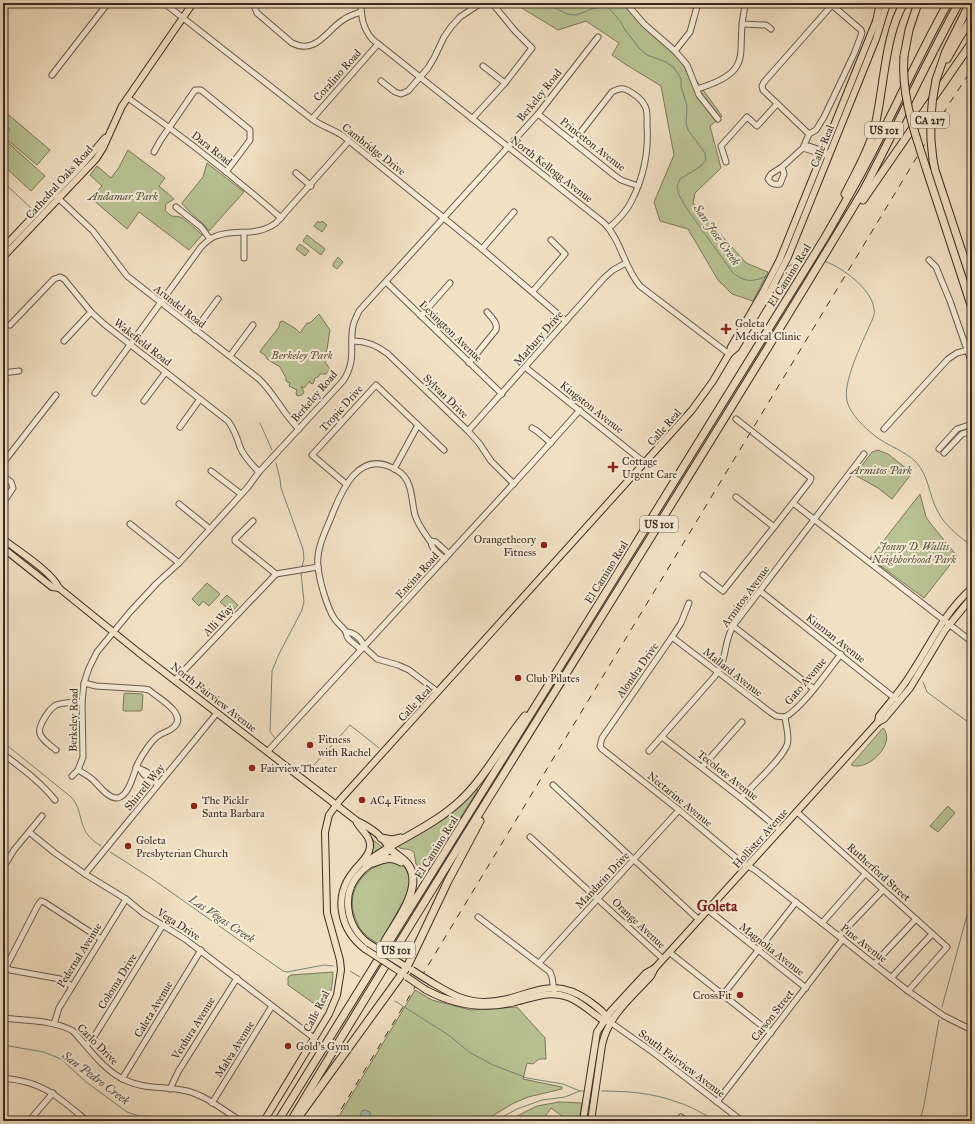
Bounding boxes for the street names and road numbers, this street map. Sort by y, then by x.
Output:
street label: Coralino Road [311,46,364,104]
street label: Berkeley Road [514,66,565,124]
road number: CA 217 [911,112,949,128]
street label: Princeton Avenue [557,115,628,174]
street label: Cambridge Drive [339,121,408,178]
road number: US 101 [865,122,903,138]
street label: Calle Real [808,123,837,169]
street label: Dara Road [189,129,235,169]
street label: North Kellogg Avenue [508,133,596,206]
street label: Cathedral Oaks Road [23,143,96,222]
street label: El Camino Real [765,242,814,309]
street label: Arundel Road [150,281,209,331]
street label: Lexington Avenue [416,298,485,365]
street label: Marbury Drive [511,308,566,368]
street label: Wakefield Road [111,316,174,369]
street label: Berkeley Road [289,368,341,425]
street label: Sylvan Drive [420,372,471,421]
street label: Kingston Avenue [557,379,626,436]
street label: Tropic Drive [317,382,366,434]
street label: Calle Real [645,406,684,449]
road number: US 101 [640,516,678,532]
street label: El Camino Real [582,539,631,606]
street label: Encina Road [393,549,442,601]
street label: Armitos Avenue [718,563,772,630]
street label: Alli Way [200,601,237,640]
street label: Kinman Avenue [803,611,868,666]
street label: Alondra Drive [613,640,661,701]
street label: Mallard Avenue [700,645,765,700]
street label: Gato Avenue [782,655,829,708]
street label: North Fairview Avenue [168,660,260,735]
street label: Calle Real [396,682,435,724]
street label: Berkeley Road [66,687,81,752]
street label: Tecolote Avenue [695,748,761,804]
street label: Shirrell Way [122,761,168,813]
street label: Nectarine Avenue [645,769,715,830]
street label: Hollister Avenue [730,805,791,871]
street label: El Camino Real [412,814,461,881]
street label: Rutherford Street [844,841,913,904]
street label: Mandarin Drive [573,849,632,911]
street label: Orange Avenue [609,895,668,952]
street label: Vega Drive [154,905,203,943]
street label: Pedernal Avenue [54,920,105,990]
street label: Magnolia Avenue [737,920,807,979]
street label: Pine Avenue [838,921,890,966]
road number: US 101 [377,942,415,958]
street label: Coloma Drive [95,951,140,1012]
street label: Caleta Avenue [131,978,176,1040]
street label: Carson Street [748,987,797,1044]
street label: Calle Real [300,988,332,1034]
street label: Verdura Avenue [169,994,218,1063]
street label: Malva Avenue [212,1018,257,1080]
street label: Carlo Drive [74,1021,121,1068]
street label: South Fairview Avenue [636,1027,728,1100]

